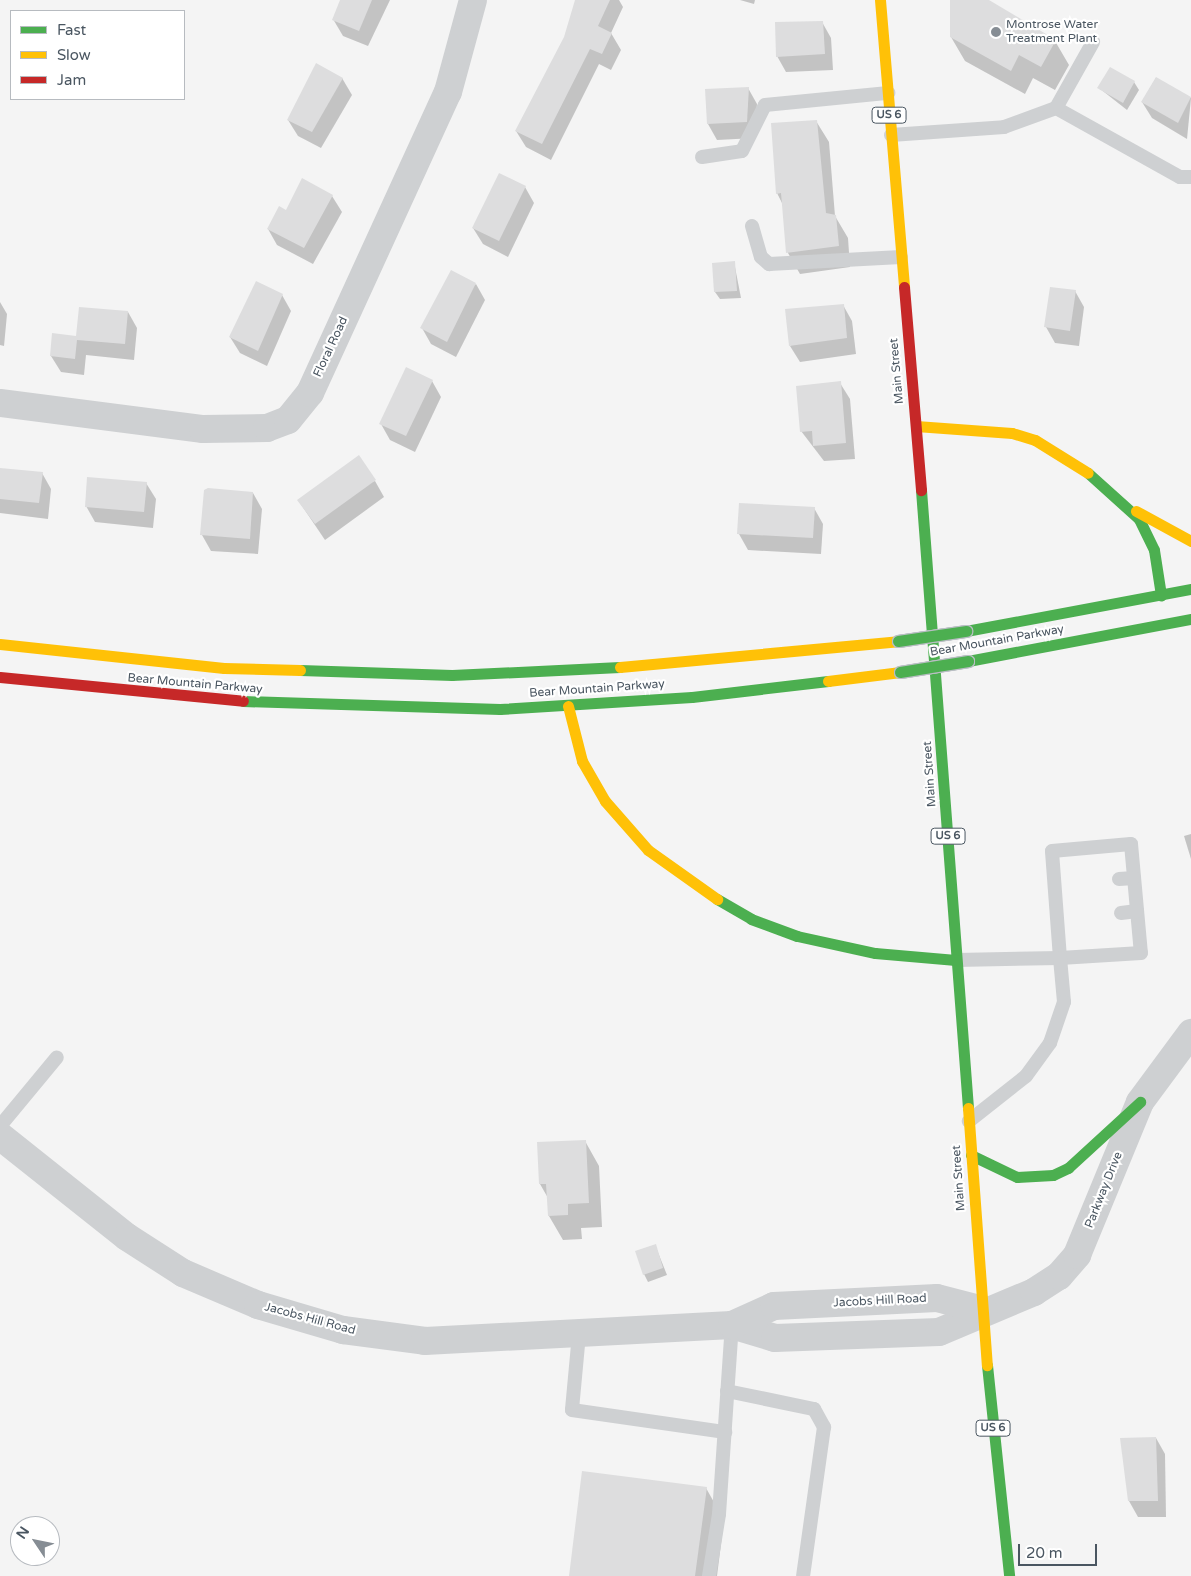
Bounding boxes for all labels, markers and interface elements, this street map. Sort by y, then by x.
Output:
legend [10,10,185,100]
place label: Montrose Water Treatment Plant [1006,18,1098,46]
text: Fast [57,21,86,39]
marker: Montrose Water Treatment Plant [990,26,1002,38]
text: Slow [57,46,91,64]
text: Jam [57,71,86,89]
road number: US 6 [872,106,906,124]
street label: Floral Road [311,314,351,380]
street label: Main Street [887,337,907,405]
street label: Bear Mountain Parkway [929,622,1065,660]
street label: Bear Mountain Parkway [127,671,263,697]
street label: Bear Mountain Parkway [529,677,665,701]
street label: Main Street [921,741,939,807]
road number: US 6 [930,828,966,844]
street label: Main Street [950,1145,968,1211]
street label: Parkway Drive [1082,1150,1126,1230]
street label: Jacobs Hill Road [833,1291,927,1311]
street label: Jacobs Hill Road [263,1300,357,1338]
road number: US 6 [976,1420,1010,1436]
north arrow [10,1516,60,1566]
text: N [13,1523,33,1542]
scale bar [1021,1534,1100,1566]
text: 20 m [1026,1544,1063,1562]

